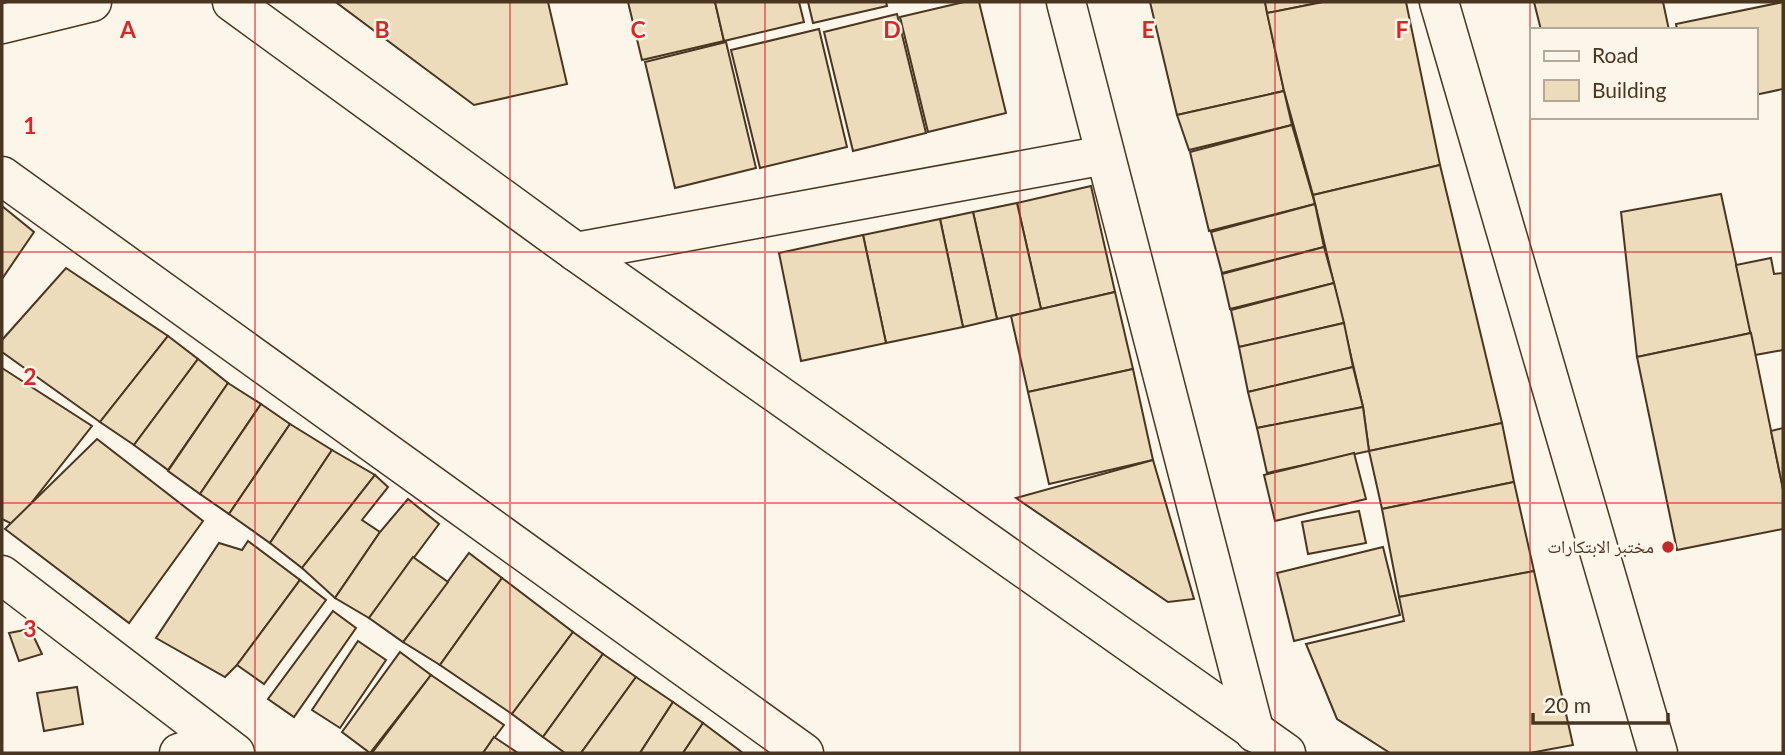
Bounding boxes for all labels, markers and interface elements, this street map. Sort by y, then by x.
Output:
text: A [119,15,137,43]
text: B [374,15,390,43]
text: C [630,15,646,43]
text: D [883,15,901,43]
text: E [1141,15,1155,43]
text: F [1395,15,1409,43]
legend [1530,28,1757,119]
text: Road [1592,42,1639,67]
text: Building [1592,77,1667,102]
text: 1 [23,111,37,139]
text: 2 [23,362,37,390]
place label: مختبر الابتكارات [1547,535,1654,558]
marker: مختبر الابتكارات [1660,539,1676,555]
text: 3 [23,614,37,642]
scale bar [1533,682,1668,726]
text: 20 m [1544,692,1591,717]

